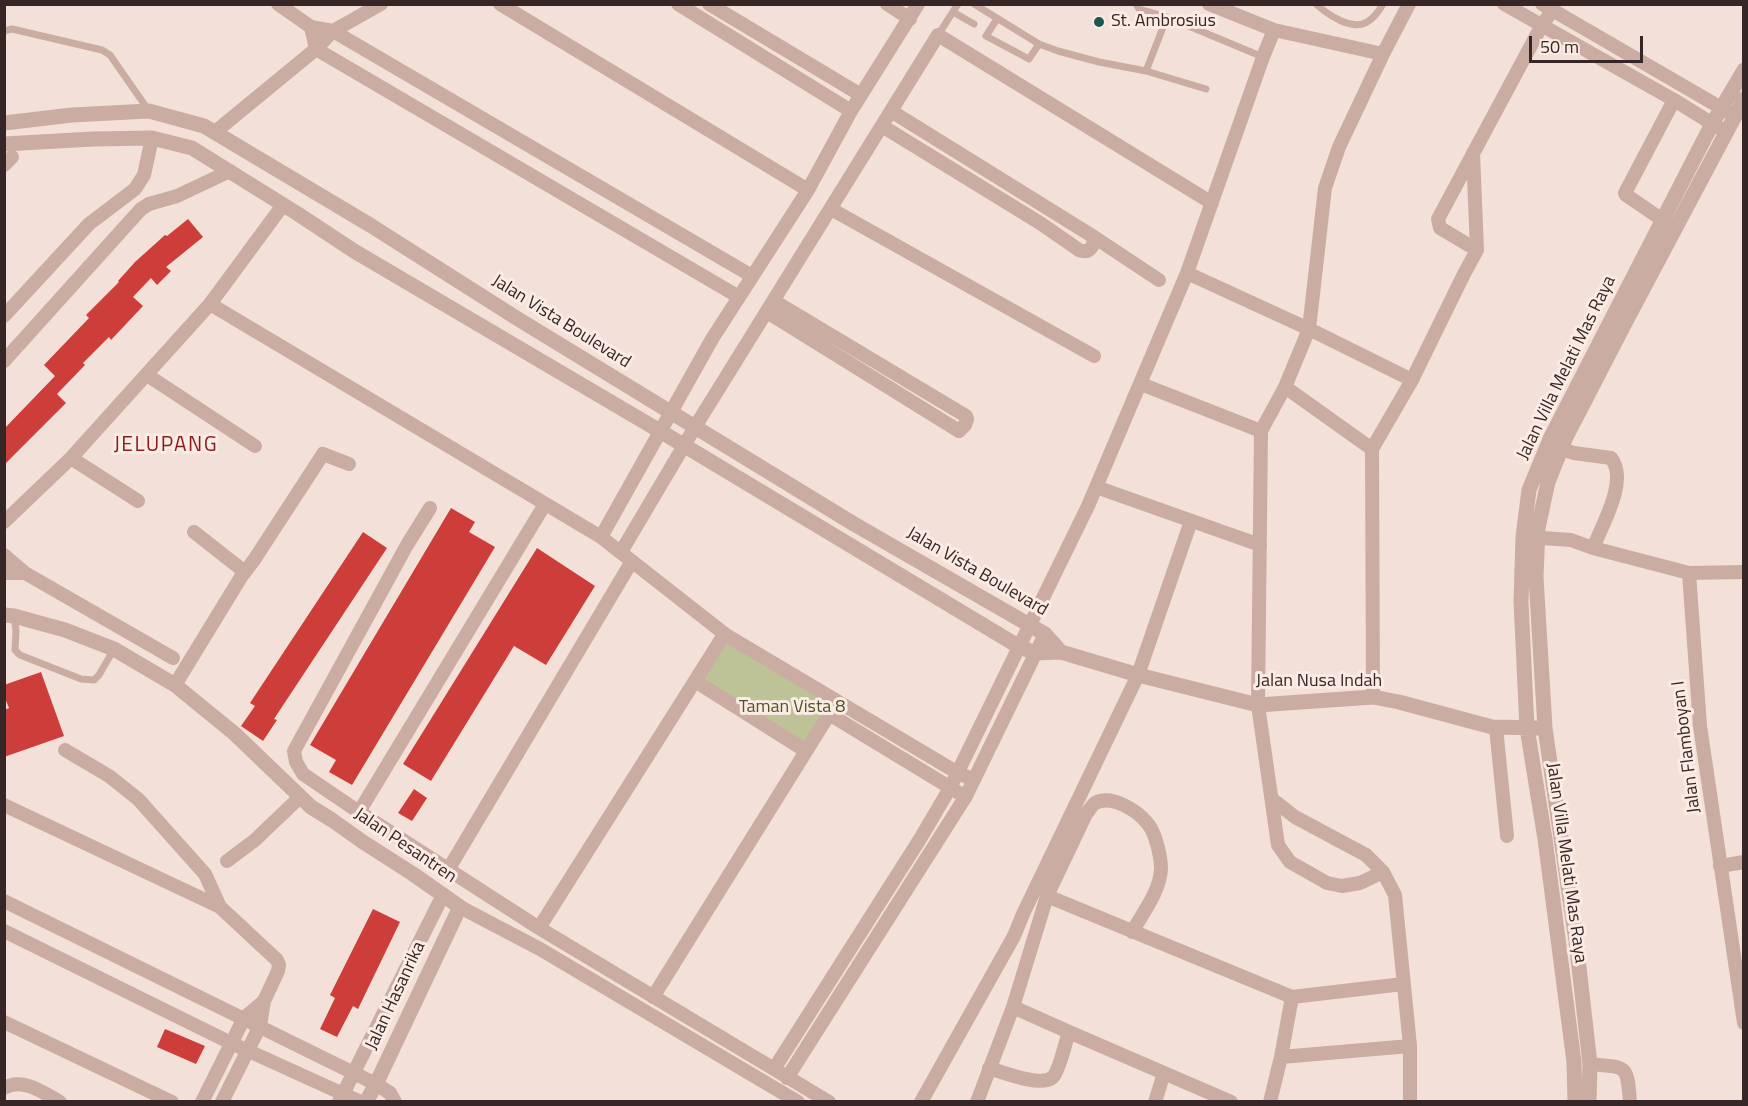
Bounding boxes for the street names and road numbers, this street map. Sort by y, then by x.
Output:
street label: Jalan Vista Boulevard [488,271,634,373]
street label: Jalan Villa Melati Mas Raya [1513,272,1621,464]
street label: Jalan Vista Boulevard [903,523,1051,621]
street label: Jalan Nusa Indah [1256,671,1382,693]
street label: Jalan Flamboyan I [1668,680,1706,814]
street label: Jalan Villa Melati Mas Raya [1541,761,1591,965]
street label: Jalan Pesantren [350,804,460,888]
street label: Jalan Hasanrika [361,938,431,1054]

